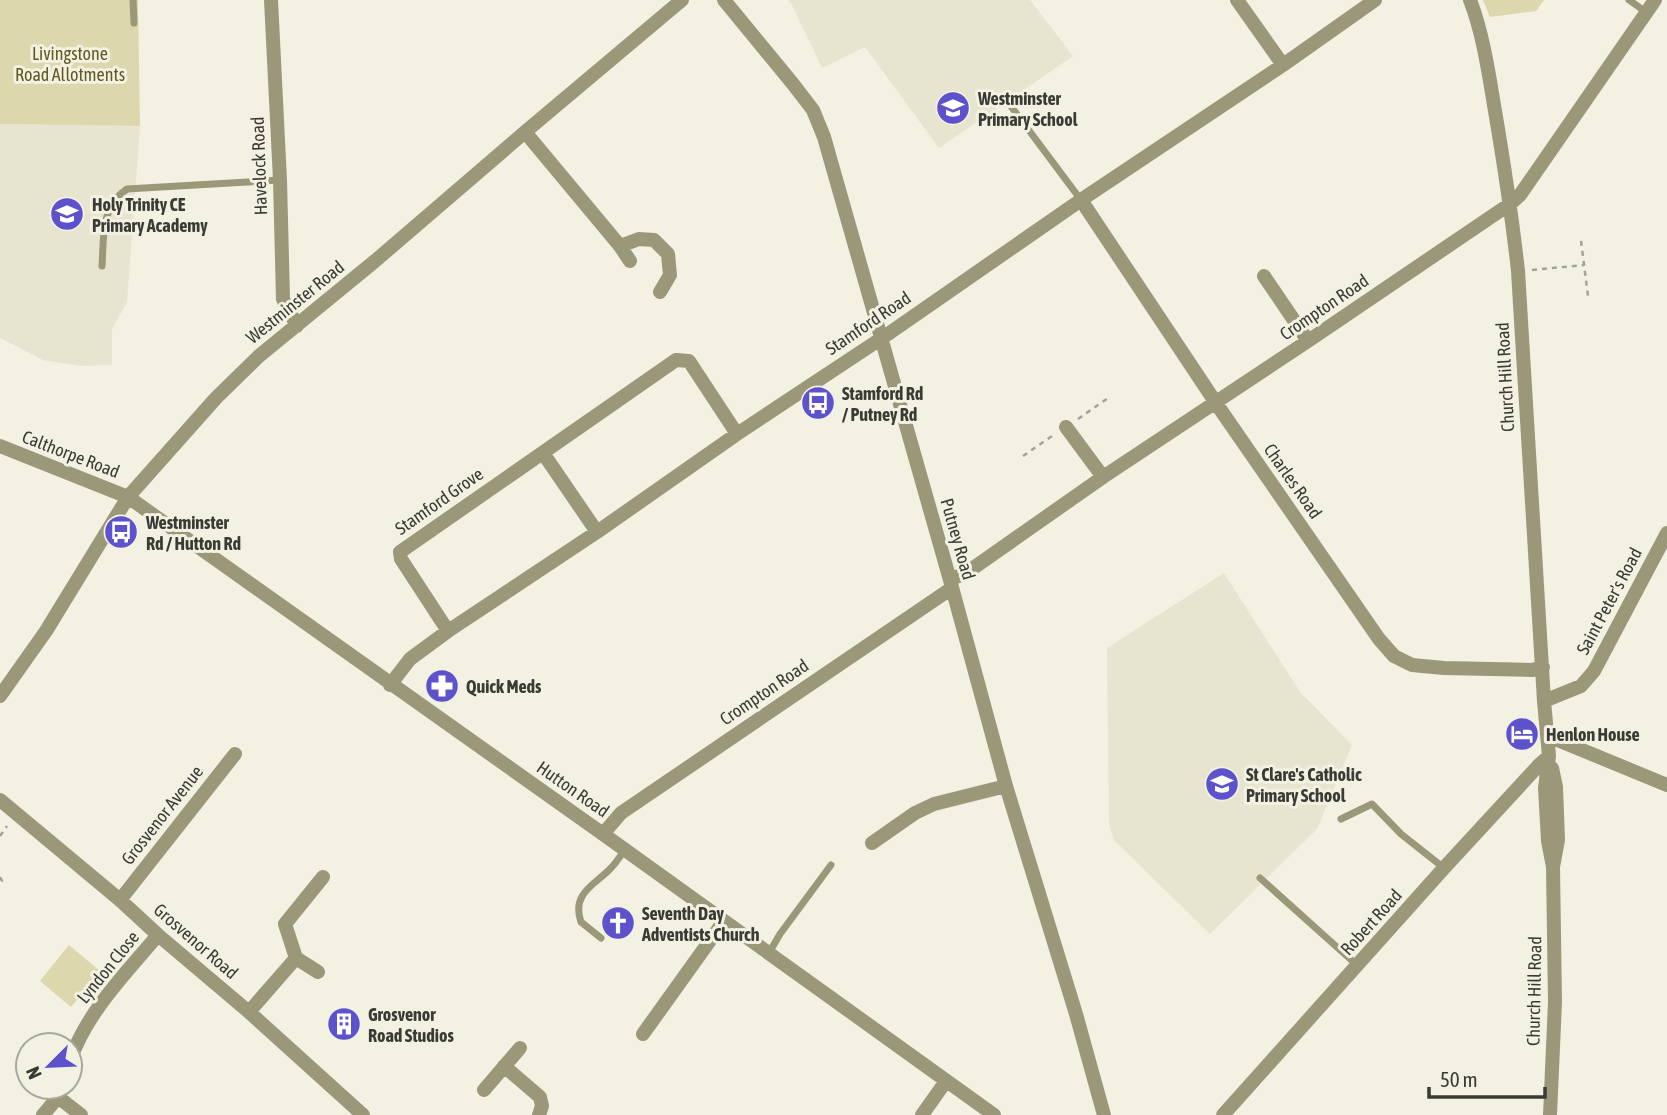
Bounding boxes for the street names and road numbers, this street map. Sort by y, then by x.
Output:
street label: Havelock Road [247,116,271,216]
street label: Westminster Road [242,256,348,348]
street label: Crompton Road [1276,270,1372,344]
street label: Stamford Road [821,287,915,359]
street label: Church Hill Road [1492,322,1518,432]
street label: Calthorpe Road [19,426,123,482]
street label: Charles Road [1260,440,1326,522]
street label: Stamford Grove [391,463,487,539]
street label: Putney Road [936,496,980,582]
street label: Saint Peter's Road [1572,544,1646,658]
street label: Crompton Road [716,655,812,729]
street label: Hutton Road [533,756,613,822]
street label: Grosvenor Avenue [117,761,207,869]
street label: Robert Road [1336,885,1406,959]
street label: Grosvenor Road [150,899,242,983]
street label: Lyndon Close [73,927,143,1007]
street label: Church Hill Road [1523,936,1545,1046]

